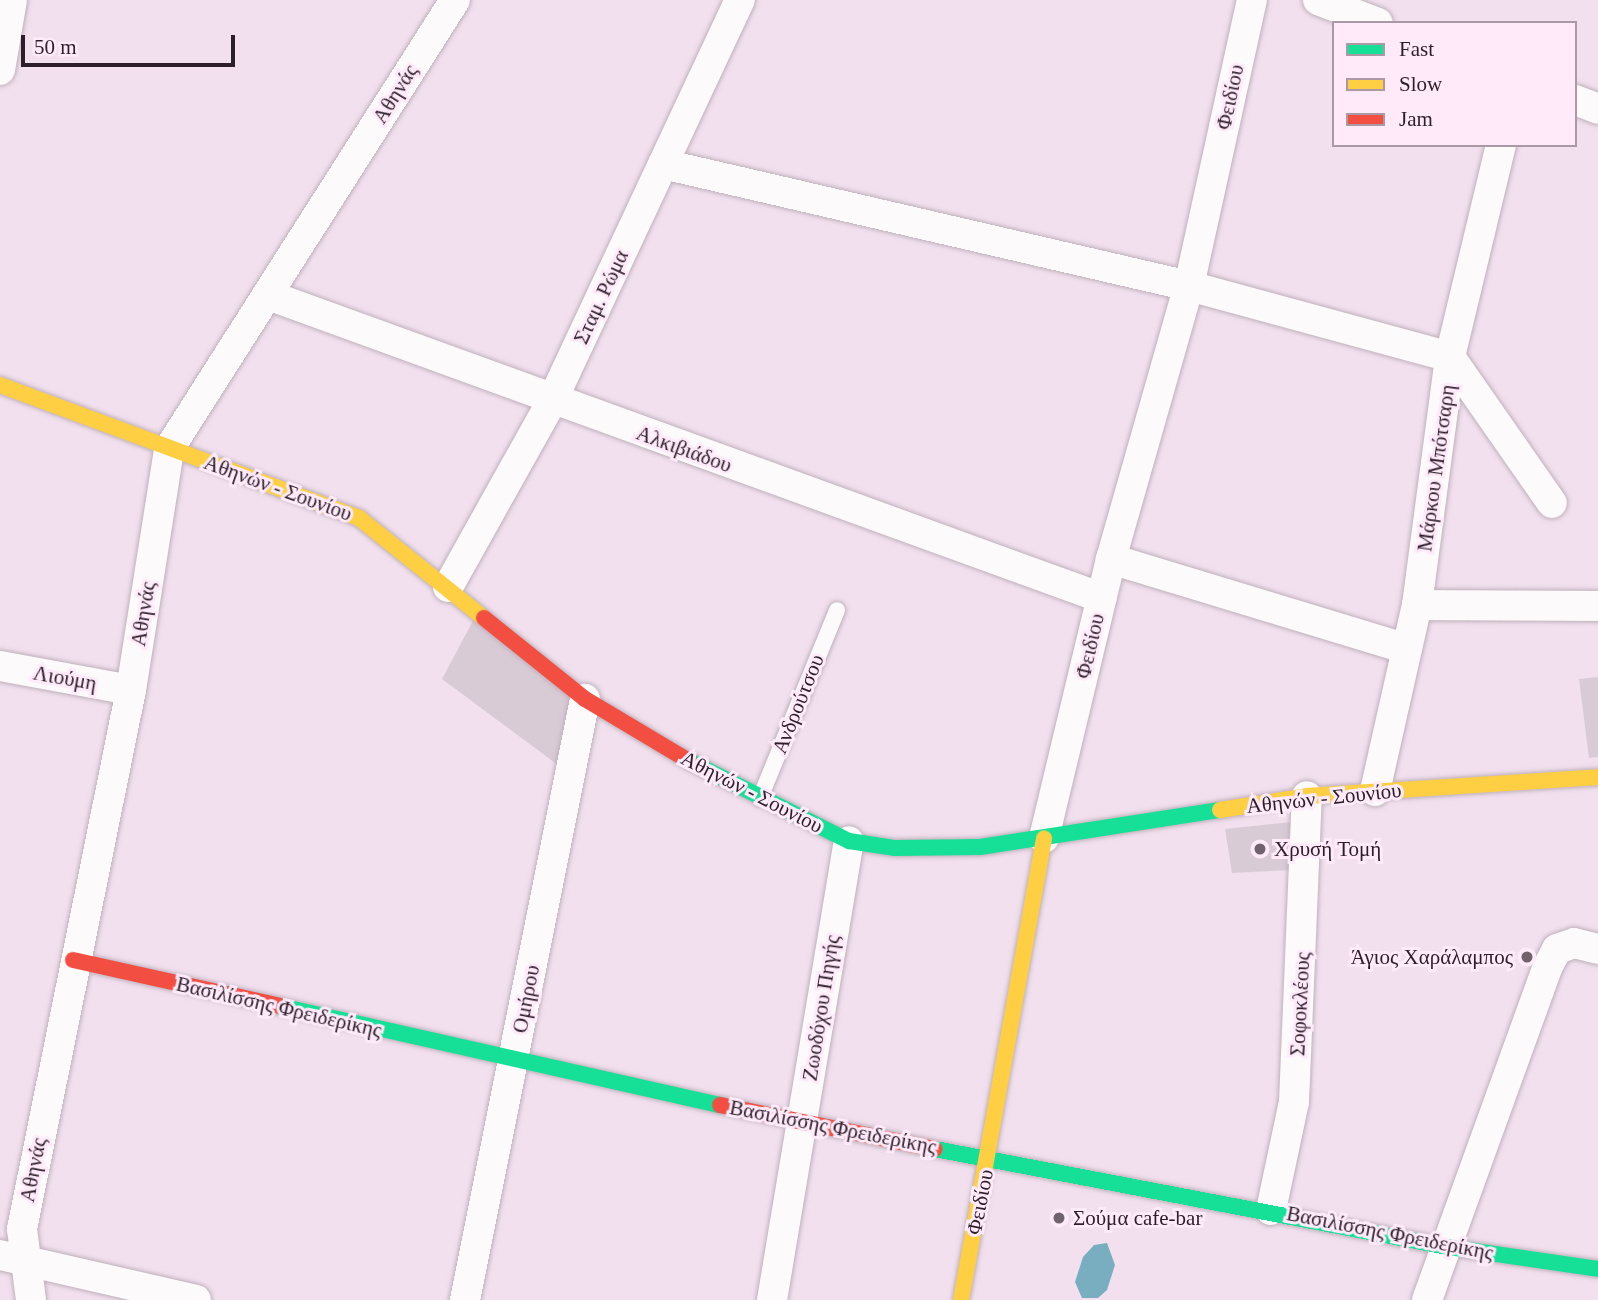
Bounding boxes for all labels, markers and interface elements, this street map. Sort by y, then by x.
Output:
scale bar [24,21,238,65]
legend [1332,21,1577,147]
text: 50 m [34,35,77,59]
text: Fast [1399,37,1434,61]
street label: Αθηνάς [367,60,423,128]
street label: Φειδίου [1211,62,1249,132]
text: Slow [1399,72,1442,96]
text: Jam [1399,107,1433,131]
street label: Σταμ. Ρώμα [568,246,634,348]
street label: Μάρκου Μπότσαρη [1412,383,1460,553]
street label: Αλκιβιάδου [633,420,735,478]
street label: Αθηνών - Σουνίου [201,450,355,526]
street label: Αθηνάς [125,580,161,648]
street label: Φειδίου [1070,611,1110,681]
street label: Ανδρούτσου [767,651,829,757]
street label: Λιούμη [31,660,99,696]
street label: Αθηνών - Σουνίου [677,745,827,839]
street label: Αθηνών - Σουνίου [1245,777,1403,819]
place label: Χρυσή Τομή [1274,836,1382,862]
marker: Χρυσή Τομή [1252,841,1268,857]
street label: Ζωοδόχου Πηγής [797,933,845,1083]
place label: Άγιος Χαράλαμπος [1351,944,1513,970]
marker: Άγιος Χαράλαμπος [1519,949,1535,965]
street label: Σοφοκλέους [1285,951,1315,1057]
street label: Ομήρου [507,963,545,1035]
street label: Βασιλίσσης Φρειδερίκης [174,971,384,1043]
street label: Βασιλίσσης Φρειδερίκης [728,1095,938,1159]
street label: Αθηνάς [14,1136,52,1204]
street label: Φειδίου [961,1167,999,1237]
street label: Βασιλίσσης Φρειδερίκης [1285,1201,1495,1265]
place label: Σούμα cafe-bar [1073,1205,1202,1231]
marker: Σούμα cafe-bar [1051,1210,1067,1226]

